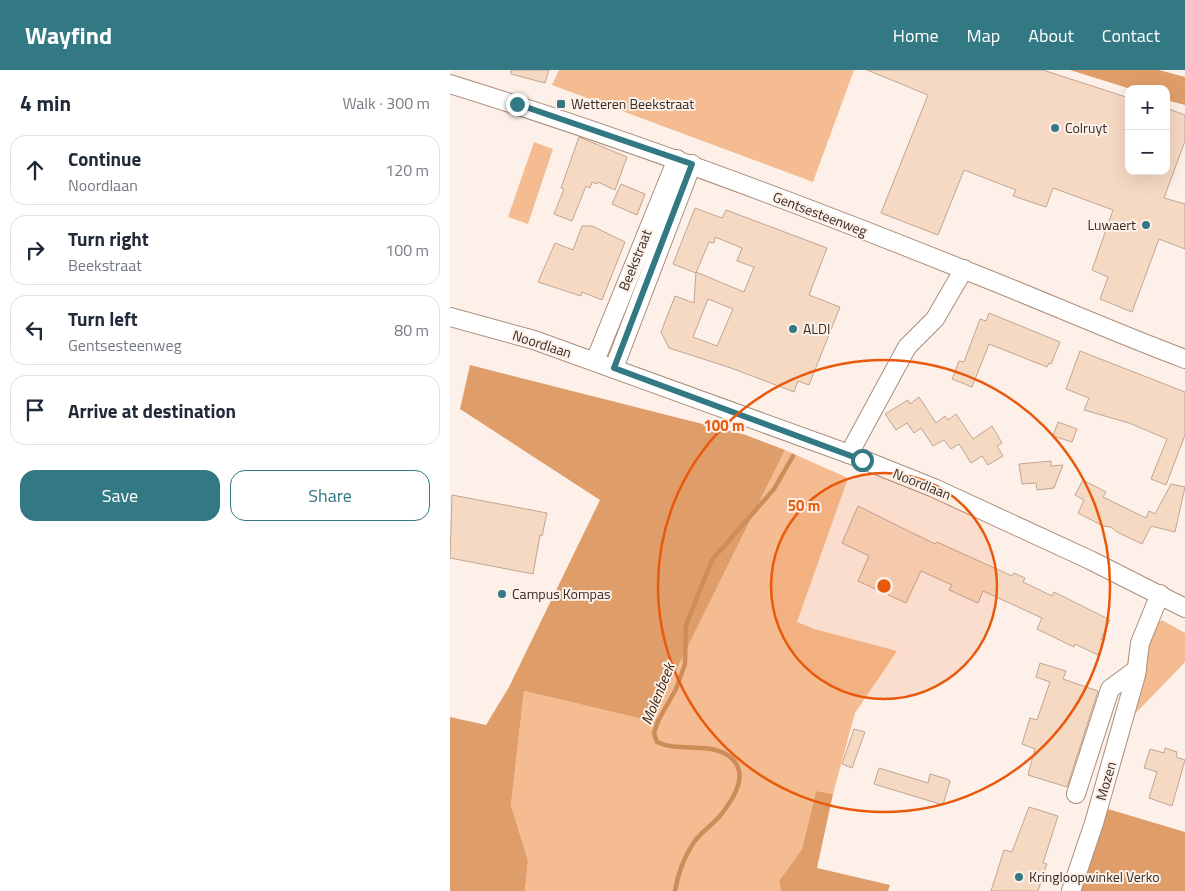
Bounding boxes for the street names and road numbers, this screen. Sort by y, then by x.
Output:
street label: Gentsesteenweg [770,186,870,241]
street label: Beekstraat [613,226,656,294]
street label: Noordlaan [510,324,574,363]
street label: Noordlaan [890,462,954,505]
street label: Mozen [1090,759,1121,803]

